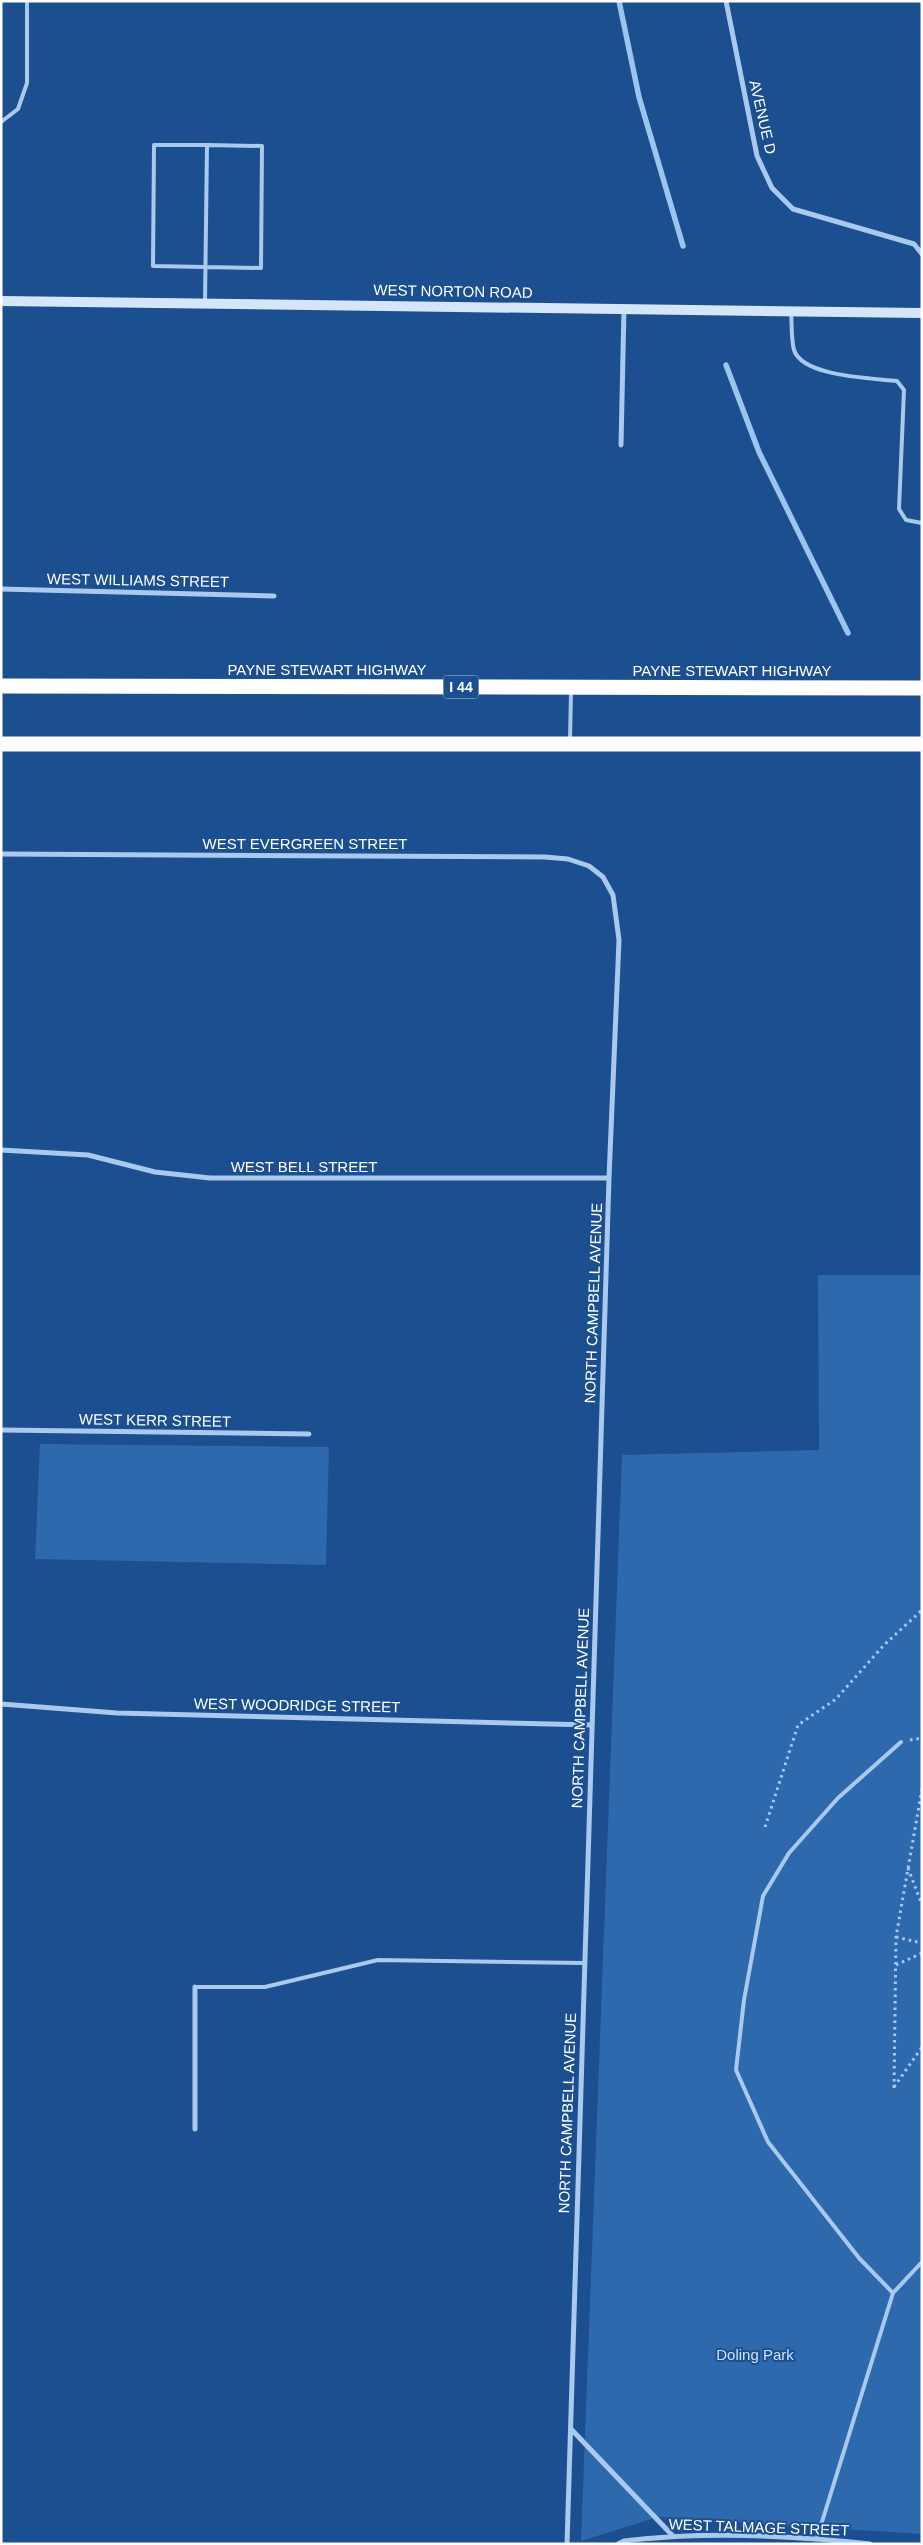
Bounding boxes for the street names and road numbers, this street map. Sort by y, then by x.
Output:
street label: AVENUE D [746,78,780,156]
street label: WEST NORTON ROAD [373,281,533,301]
street label: WEST WILLIAMS STREET [47,570,229,590]
street label: PAYNE STEWART HIGHWAY [227,661,427,678]
street label: PAYNE STEWART HIGHWAY [632,662,832,679]
road number: I 44 [444,676,478,699]
street label: WEST EVERGREEN STREET [203,835,407,852]
street label: WEST BELL STREET [231,1158,377,1175]
street label: NORTH CAMPBELL AVENUE [581,1202,605,1404]
street label: WEST KERR STREET [79,1410,231,1430]
street label: NORTH CAMPBELL AVENUE [568,1607,592,1809]
street label: WEST WOODRIDGE STREET [194,1695,400,1715]
street label: NORTH CAMPBELL AVENUE [555,2012,579,2214]
street label: WEST TALMAGE STREET [668,2515,850,2539]

